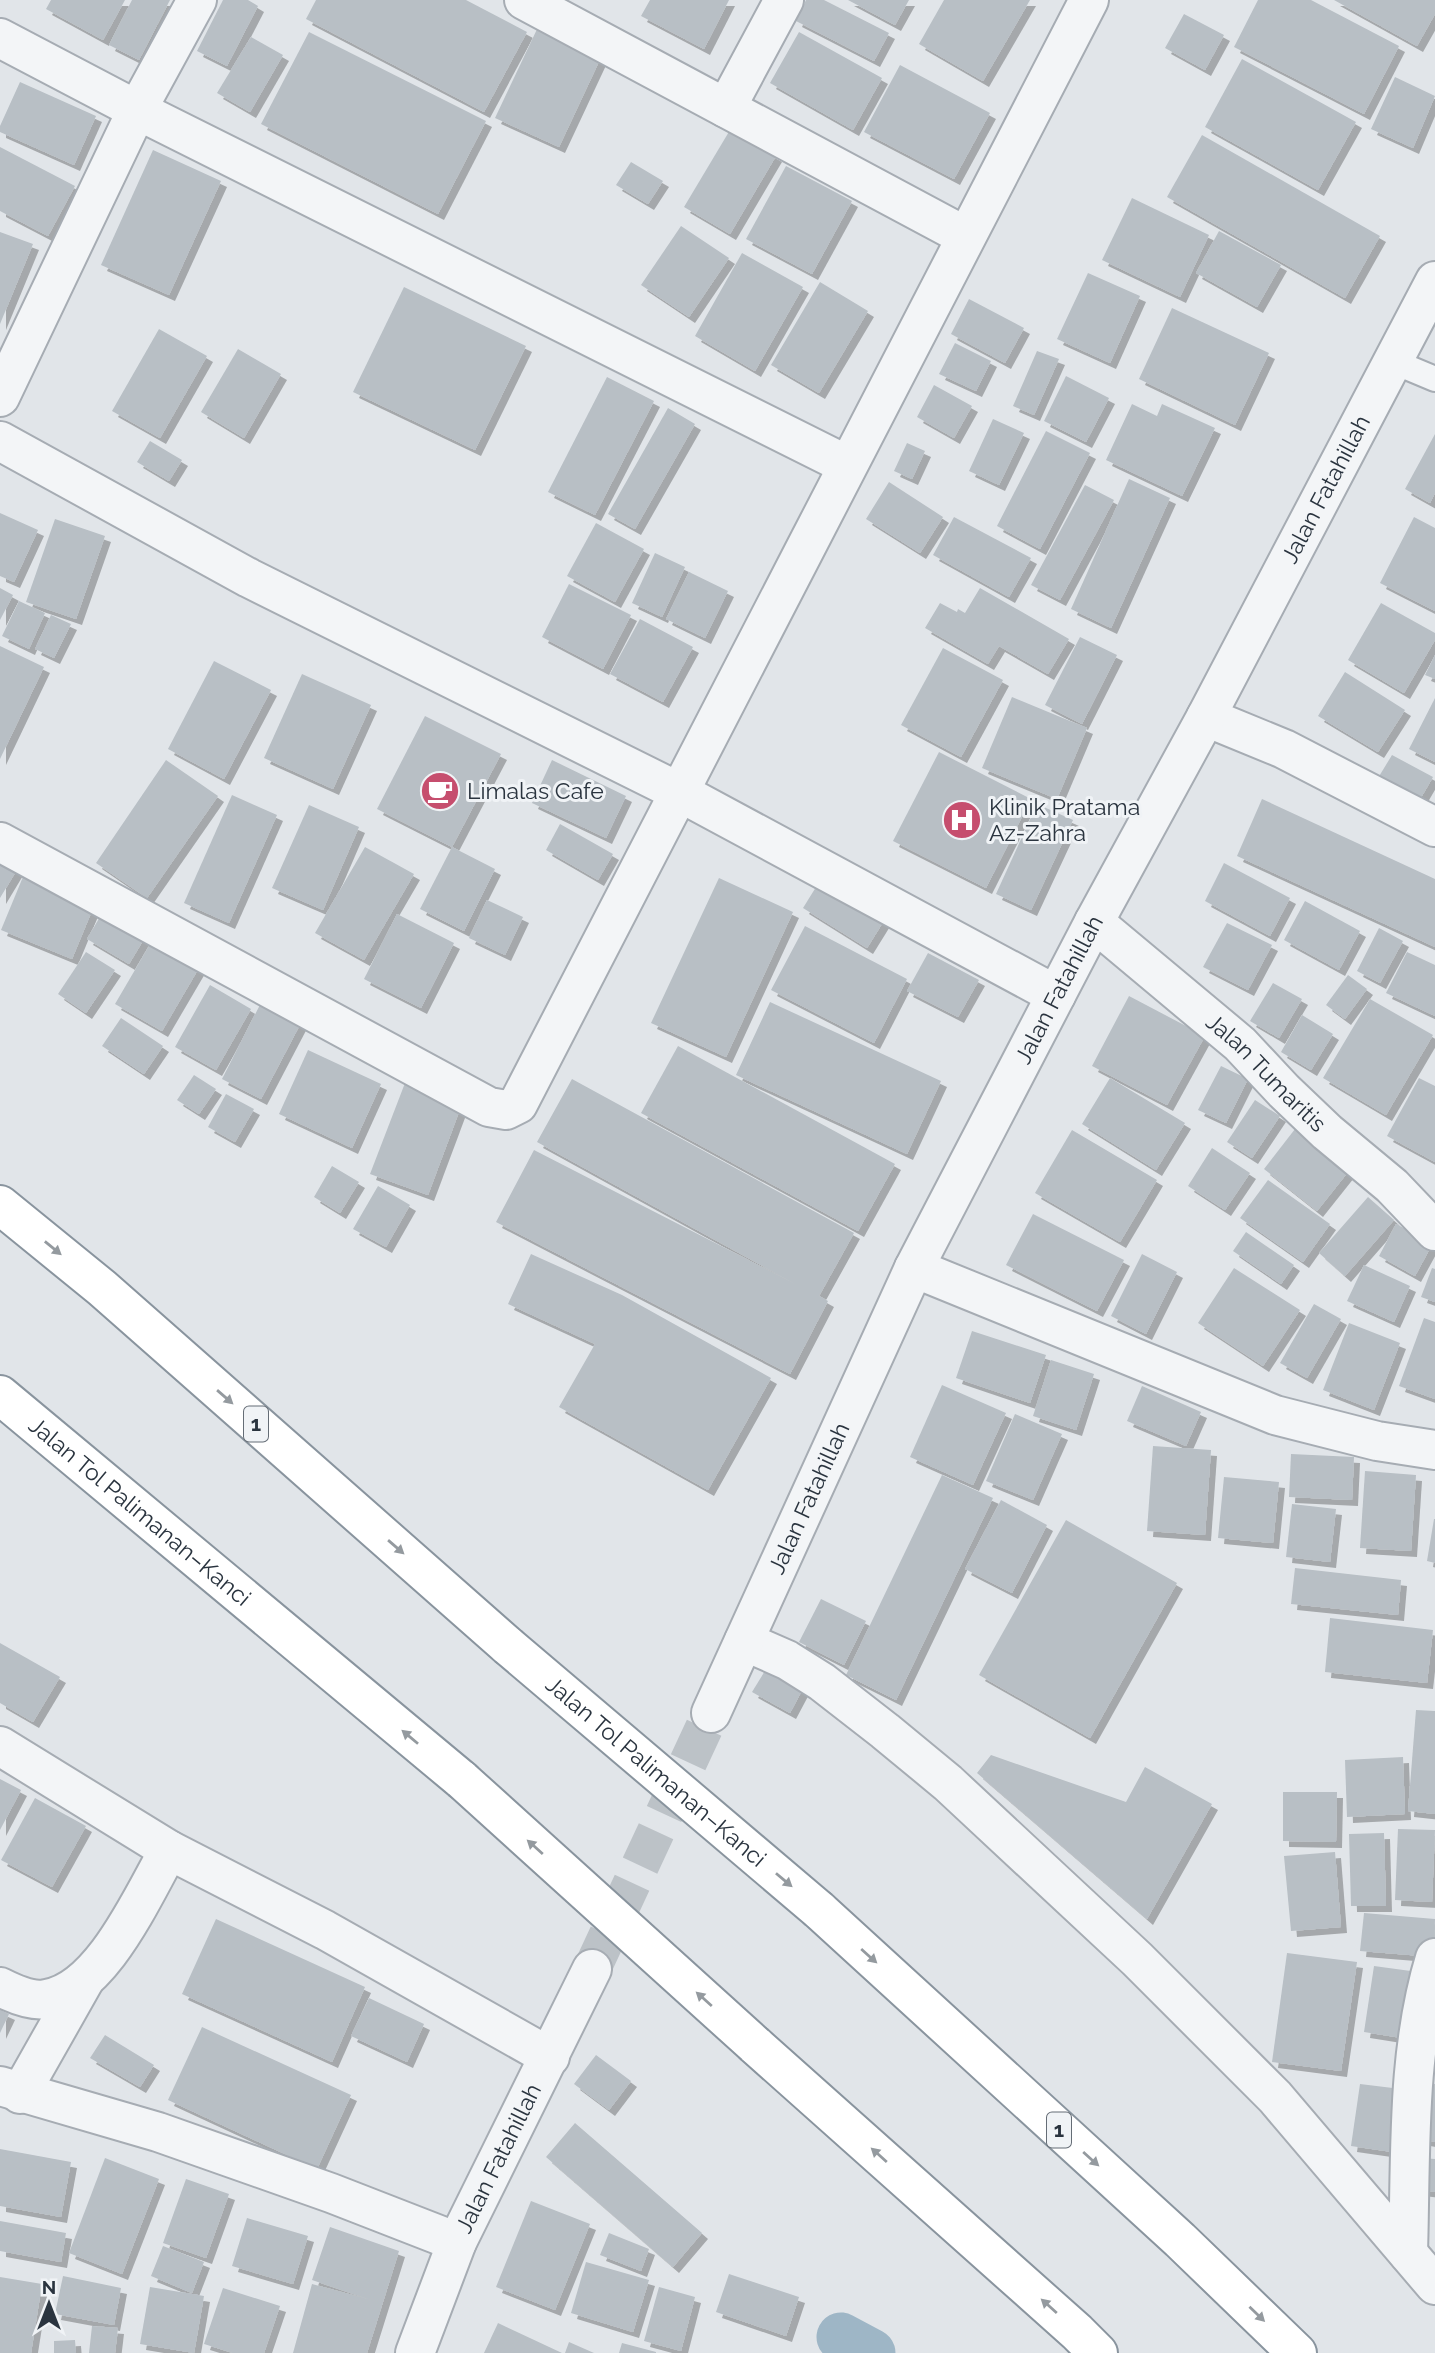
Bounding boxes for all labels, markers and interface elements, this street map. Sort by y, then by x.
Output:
street label: Jalan Fatahillah [1275,410,1375,568]
cafe icon: Limalas Cafe [419,770,461,812]
place label: Limalas Cafe [467,777,604,804]
place label: Klinik Pratama Az-Zahra [989,793,1140,846]
hospital icon: Klinik Pratama Az-Zahra [941,799,983,841]
street label: Jalan Fatahillah [1009,911,1108,1068]
street label: Jalan Tumaritis [1201,1008,1332,1137]
one-way arrow [43,1241,61,1256]
one-way arrow [216,1389,234,1405]
road number: 1 [244,1406,268,1442]
street label: Jalan Tol Palimanan–Kanci [24,1411,256,1611]
street label: Jalan Fatahillah [762,1418,855,1578]
one-way arrow [387,1539,405,1555]
street label: Jalan Tol Palimanan–Kanci [541,1670,772,1872]
one-way arrow [401,1729,419,1744]
one-way arrow [527,1839,544,1855]
one-way arrow [776,1872,793,1887]
one-way arrow [860,1947,877,1963]
one-way arrow [695,1991,713,2007]
street label: Jalan Fatahillah [450,2079,546,2237]
road number: 1 [1047,2112,1071,2148]
one-way arrow [870,2147,888,2163]
one-way arrow [1082,2151,1100,2167]
north arrow [14,2269,84,2339]
text: N [42,2276,56,2298]
one-way arrow [1040,2299,1057,2314]
one-way arrow [1248,2306,1265,2322]

